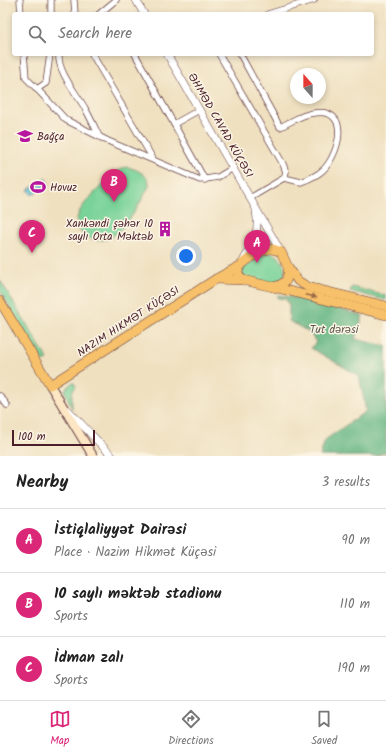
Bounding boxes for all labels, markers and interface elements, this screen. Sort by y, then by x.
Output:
search box [12,12,374,56]
text: Search here [58,22,132,46]
icon: search [26,23,48,45]
north arrow [290,68,326,104]
street label: ƏHMƏD CAVAD KÜÇƏSI [183,70,258,181]
school or university icon: Bağça [16,127,34,145]
place label: Bağça [37,128,64,146]
pin: B [101,169,127,202]
sports icon: Hovuz [29,178,47,196]
place label: Hovuz [50,179,77,197]
place label: Xankəndi şəhər 10 saylı Orta Məktəb [66,215,153,246]
pin: C [19,220,45,253]
building icon: Xankəndi şəhər 10 saylı Orta Məktəb [156,220,174,238]
pin: A [244,230,270,263]
your location [176,246,196,266]
street label: NAZIM HIKMƏT KÜÇƏSI [74,282,183,362]
one-way arrow [305,293,317,299]
park label: Tut dərəsi [310,321,359,339]
scale bar [12,428,95,447]
text: 100 m [18,428,46,446]
text: Nearby [16,469,68,496]
text: 3 results [322,472,370,493]
text: İstiqlaliyyət Dairəsi [54,518,186,542]
text: A [25,530,33,551]
text: 90 m [342,530,370,551]
text: Place · Nazim Hikmət Küçəsi [54,542,216,563]
text: 10 saylı məktəb stadionu [54,582,221,606]
text: B [25,594,33,615]
text: 110 m [340,594,370,615]
text: Sports [54,606,88,627]
text: İdman zalı [54,646,123,670]
text: C [25,658,33,679]
text: 190 m [338,658,370,679]
text: Sports [54,670,88,691]
tab: Map [49,708,71,750]
tab: Directions [168,708,214,750]
tab: Saved [311,708,337,750]

